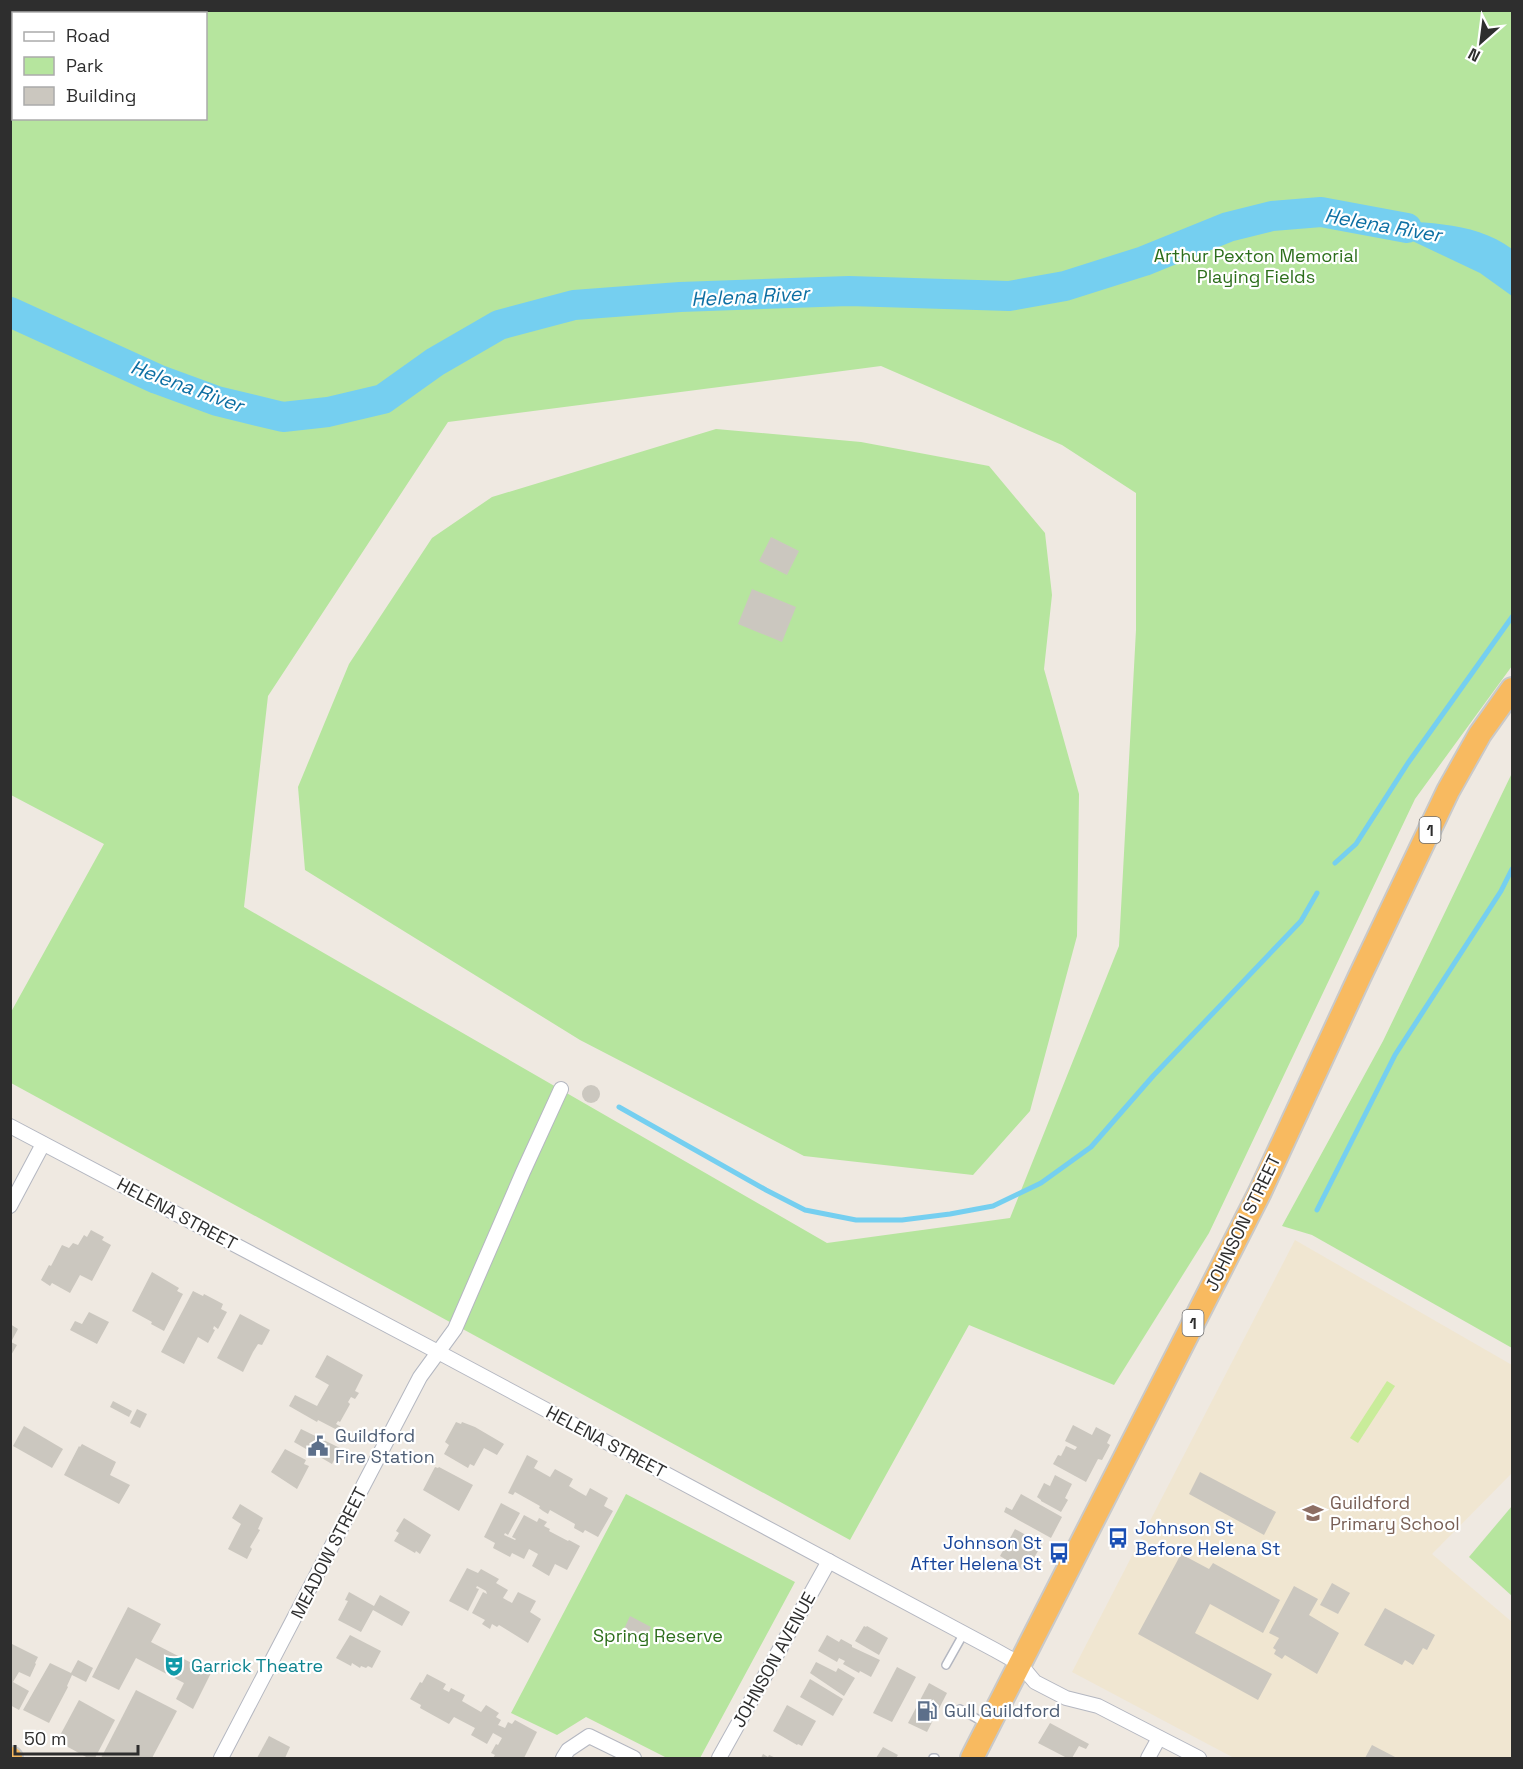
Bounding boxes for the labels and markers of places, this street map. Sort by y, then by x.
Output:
place label: Guildford Fire Station [335,1424,435,1468]
public building icon: Guildford Fire Station [306,1434,330,1458]
place label: Guildford Primary School [1330,1491,1460,1535]
school or university icon: Guildford Primary School [1301,1501,1325,1525]
place label: Johnson St Before Helena St [1135,1516,1280,1560]
bus stop icon: Johnson St Before Helena St [1106,1526,1130,1550]
place label: Johnson St After Helena St [910,1531,1042,1575]
bus stop icon: Johnson St After Helena St [1047,1541,1071,1565]
theatre icon: Garrick Theatre [162,1654,186,1678]
place label: Garrick Theatre [191,1654,323,1677]
fuel station icon: Gull Guildford [915,1699,939,1723]
place label: Gull Guildford [944,1699,1060,1722]

